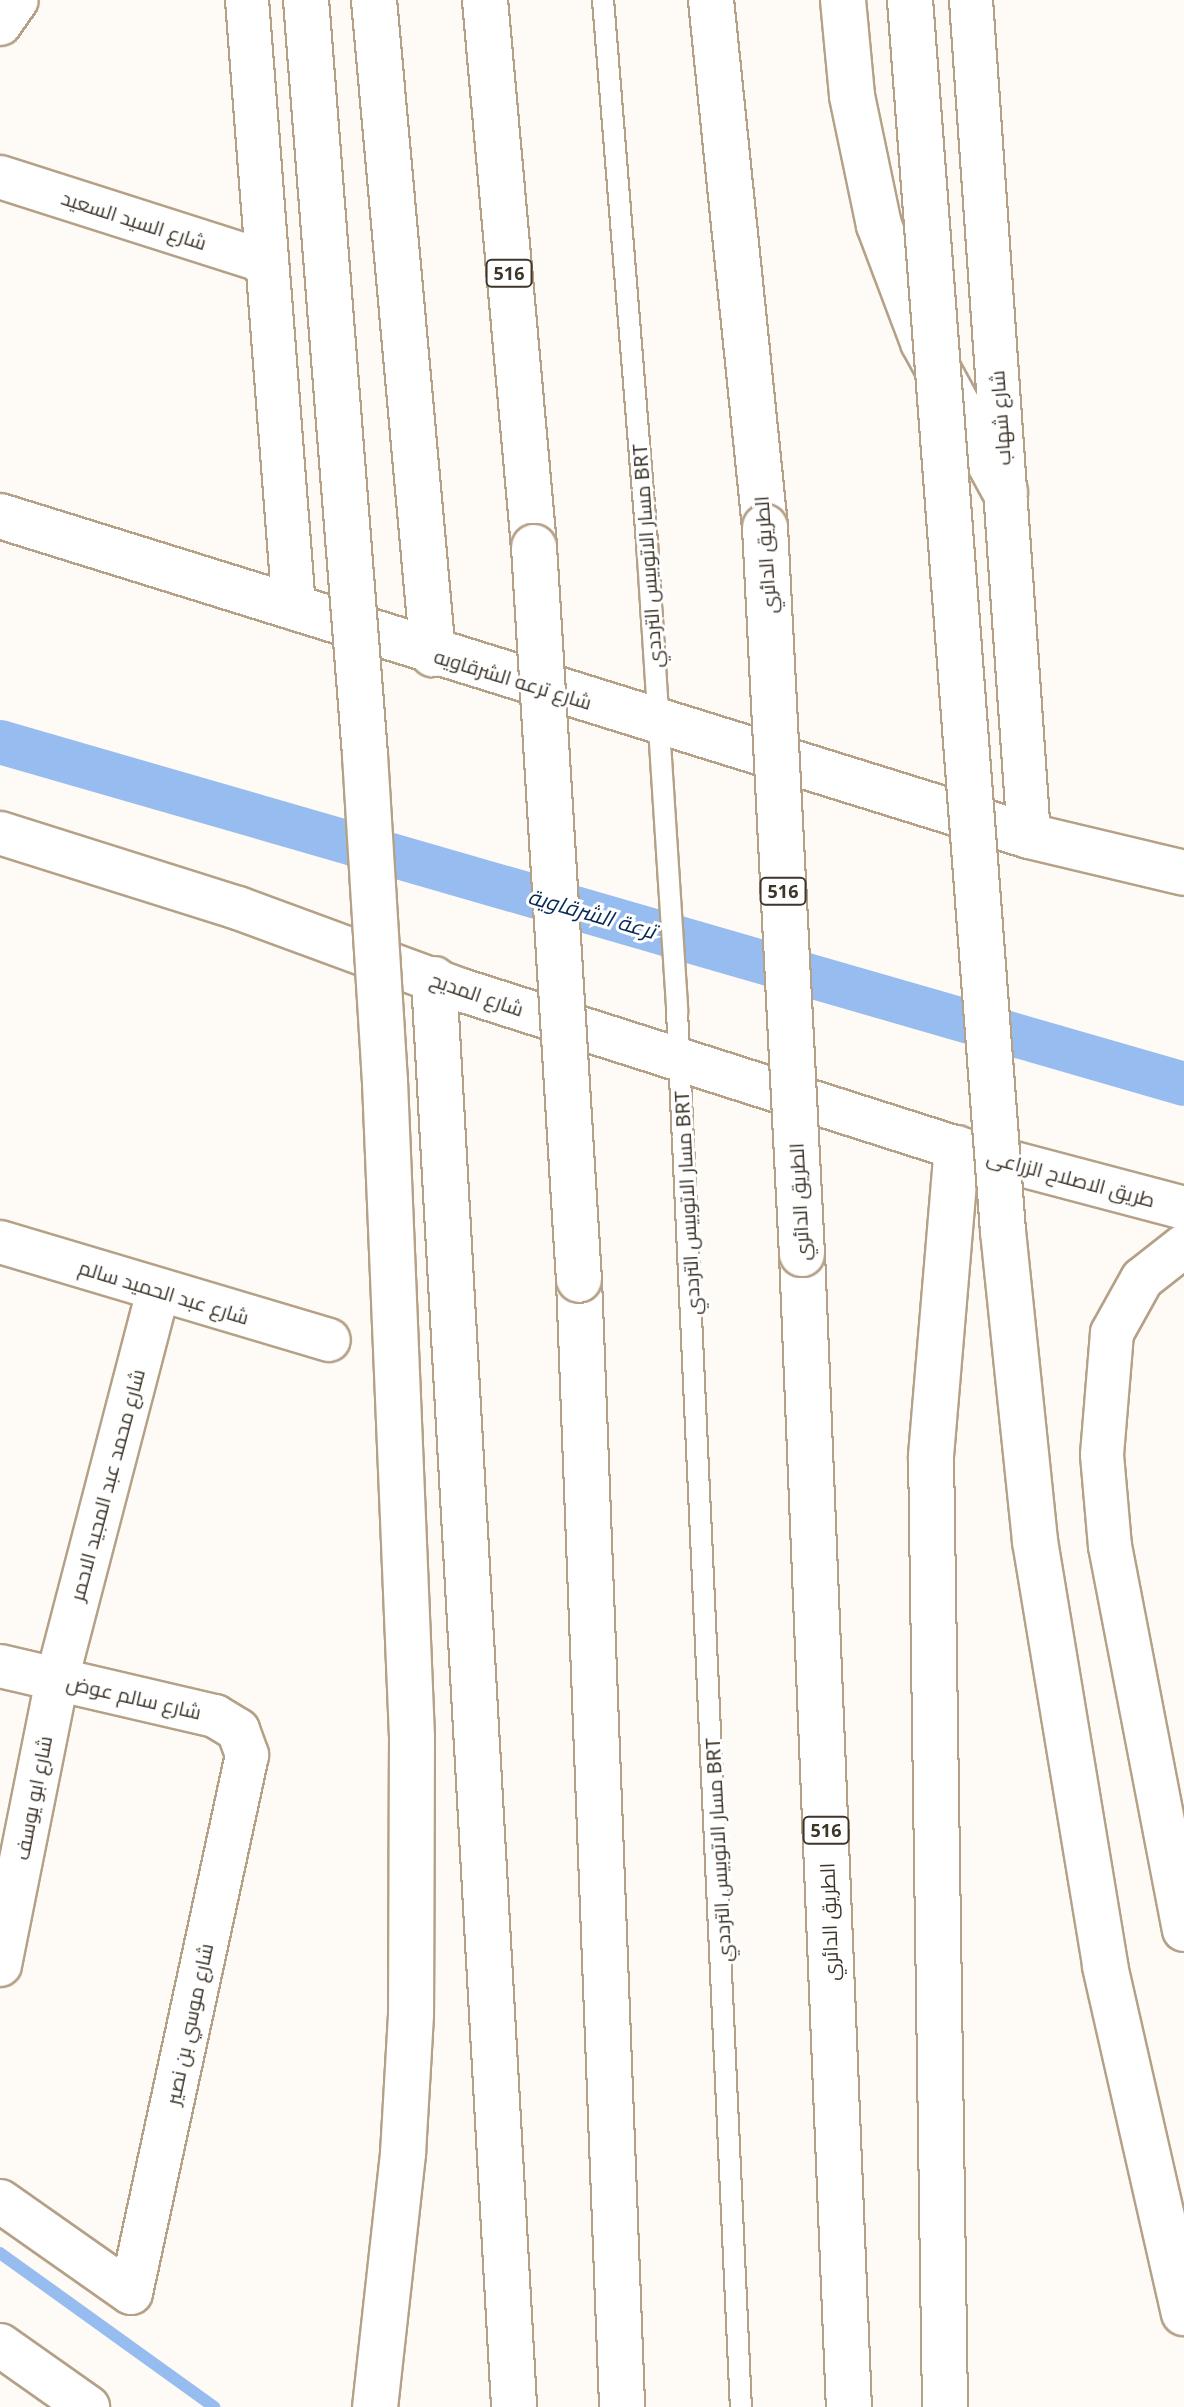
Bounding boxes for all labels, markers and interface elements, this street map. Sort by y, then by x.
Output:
street label: شارع السيد السعيد [58,185,210,255]
road number: 516 [485,259,533,287]
street label: شارع شهاب [985,370,1015,466]
street label: مسار الاتوبيس الترددي BRT [627,443,667,669]
street label: الطريق الدائري [749,495,781,615]
street label: شارع ترعه الشرقاويه [431,644,595,714]
road number: 516 [759,877,807,905]
water label: ترعة الشرقاوية [525,882,659,944]
street label: شارع المديح [427,967,527,1021]
street label: مسار الاتوبيس الترددي BRT [669,1090,705,1316]
street label: الطريق الدائري [784,1142,814,1262]
street label: طريق الاصلاح الزراعى [984,1144,1158,1212]
street label: شارع عبد الحميد سالم [76,1255,252,1329]
street label: شارع محمد عبد المجيد الاحمر [64,1366,150,1604]
street label: شارع سالم عوض [64,1670,204,1724]
street label: شارع ابو يوسف [9,1734,57,1862]
street label: مسار الاتوبيس الترددي BRT [700,1737,736,1963]
road number: 516 [802,1816,850,1844]
street label: الطريق الدائري [815,1863,843,1981]
street label: شارع موسي بن نصير [160,1941,218,2107]

